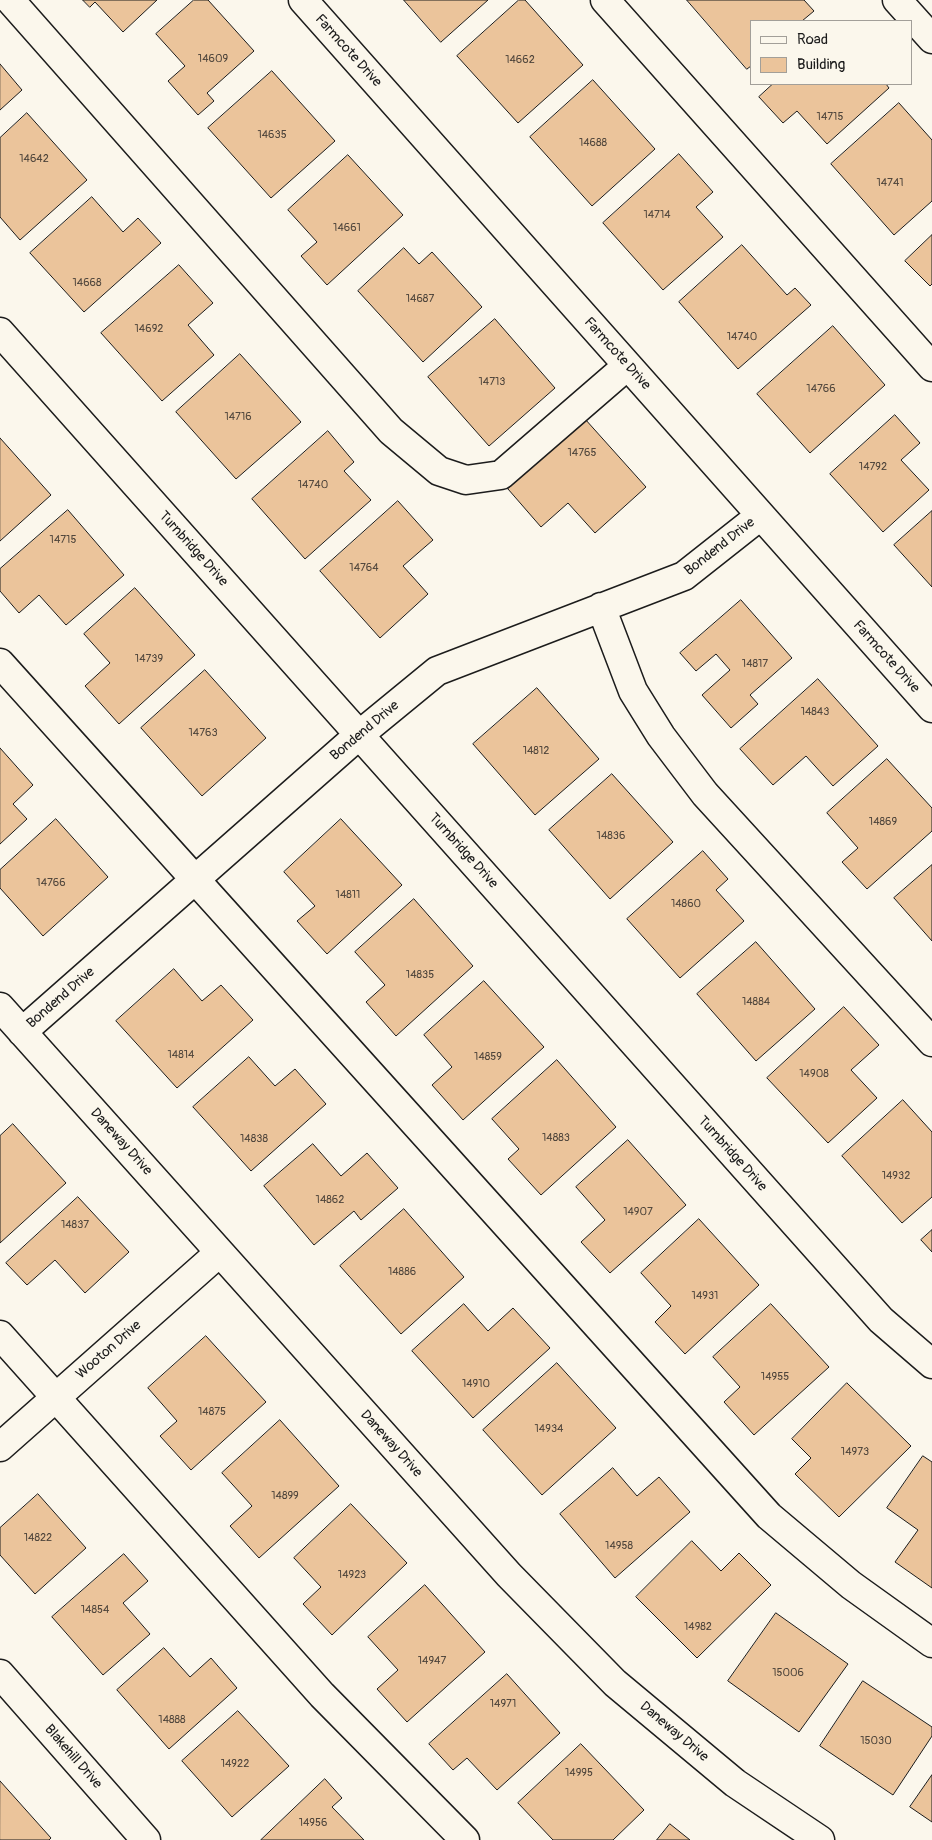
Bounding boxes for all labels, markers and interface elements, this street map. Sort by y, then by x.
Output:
street label: Farmcote Drive [311,11,385,91]
legend [750,20,912,85]
text: Road [797,30,828,49]
house number: 14609 [198,52,228,66]
house number: 14662 [505,53,535,67]
text: Building [797,55,845,74]
house number: 14715 [817,110,843,124]
house number: 14635 [257,128,287,142]
house number: 14688 [579,136,607,150]
house number: 14642 [19,152,49,166]
house number: 14741 [876,176,904,190]
house number: 14714 [643,208,671,222]
house number: 14661 [333,221,361,235]
house number: 14668 [72,276,102,290]
house number: 14687 [406,292,434,306]
street label: Farmcote Drive [580,314,654,394]
house number: 14692 [135,322,163,336]
house number: 14740 [727,330,757,344]
house number: 14713 [479,375,505,389]
house number: 14766 [806,382,836,396]
house number: 14716 [224,410,252,424]
house number: 14765 [568,446,596,460]
house number: 14792 [859,460,887,474]
house number: 14740 [298,478,328,492]
street label: Turnbridge Drive [155,508,231,590]
street label: Bondend Drive [682,514,758,580]
house number: 14715 [50,533,76,547]
house number: 14764 [349,561,379,575]
street label: Farmcote Drive [849,617,923,697]
house number: 14739 [135,652,163,666]
house number: 14817 [742,657,768,671]
street label: Bondend Drive [327,697,403,765]
house number: 14843 [801,705,829,719]
house number: 14763 [188,726,218,740]
house number: 14812 [523,744,549,758]
street label: Turnbridge Drive [425,810,501,892]
house number: 14869 [869,815,897,829]
house number: 14836 [597,829,625,843]
house number: 14766 [36,876,66,890]
house number: 14811 [336,888,360,902]
house number: 14860 [671,897,701,911]
street label: Bondend Drive [24,964,98,1032]
house number: 14835 [406,968,434,982]
house number: 14884 [742,995,770,1009]
house number: 14814 [168,1048,194,1062]
house number: 14859 [474,1050,502,1064]
house number: 14908 [799,1067,829,1081]
street label: Daneway Drive [86,1105,156,1179]
street label: Turnbridge Drive [694,1113,770,1195]
house number: 14883 [542,1131,570,1145]
house number: 14838 [240,1132,268,1146]
house number: 14932 [882,1169,910,1183]
house number: 14862 [316,1193,344,1207]
house number: 14907 [623,1205,653,1219]
house number: 14837 [61,1218,89,1232]
house number: 14886 [388,1265,416,1279]
house number: 14931 [692,1289,718,1303]
street label: Wooton Drive [73,1317,145,1383]
house number: 14955 [761,1370,789,1384]
house number: 14910 [462,1377,490,1391]
house number: 14875 [198,1405,226,1419]
street label: Daneway Drive [356,1407,426,1481]
house number: 14934 [535,1422,563,1436]
house number: 14973 [841,1445,869,1459]
house number: 14899 [271,1489,299,1503]
house number: 14822 [24,1531,52,1545]
house number: 14958 [605,1539,633,1553]
house number: 14923 [338,1568,366,1582]
house number: 14854 [81,1603,109,1617]
house number: 14982 [684,1620,712,1634]
house number: 14947 [418,1654,446,1668]
house number: 15006 [772,1666,804,1680]
house number: 14971 [490,1697,516,1711]
street label: Daneway Drive [636,1698,712,1766]
house number: 14888 [158,1713,186,1727]
street label: Blakehill Drive [41,1722,105,1792]
house number: 15030 [860,1734,892,1748]
house number: 14922 [221,1757,249,1771]
house number: 14995 [565,1766,593,1780]
house number: 14956 [299,1816,327,1830]

